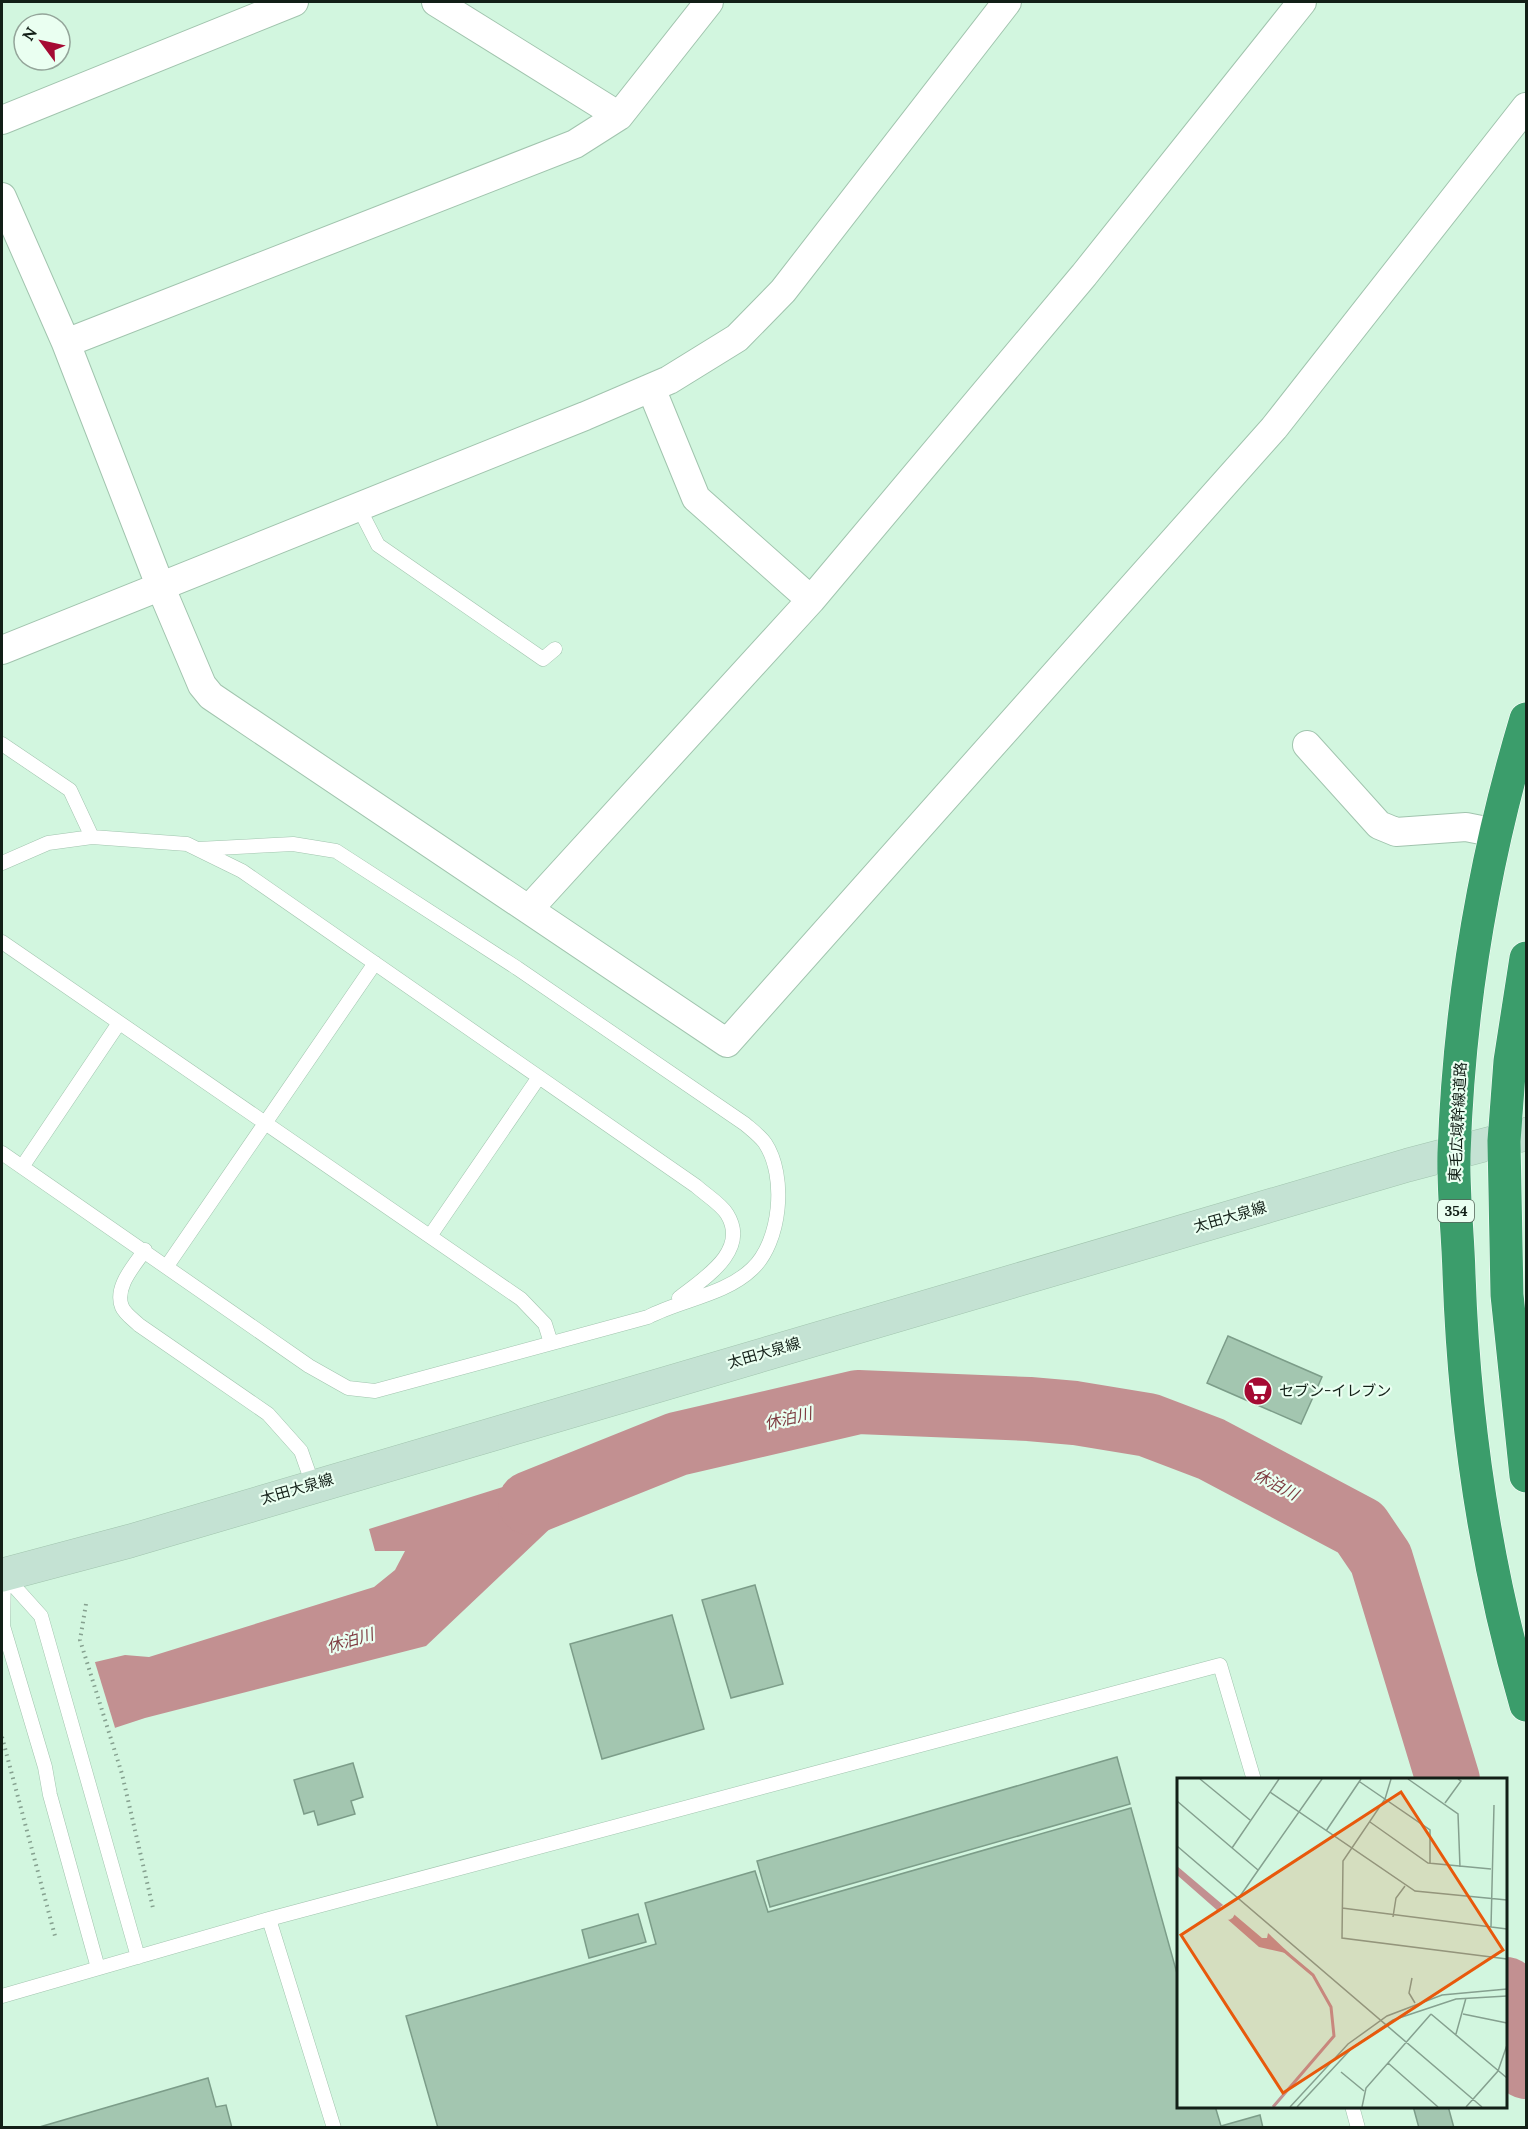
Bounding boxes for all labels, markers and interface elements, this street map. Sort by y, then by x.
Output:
north arrow [12,12,72,72]
text: N [18,23,41,44]
street label: 東毛広域幹線道路 [1445,1062,1470,1182]
street label: 太田大泉線 [1191,1197,1269,1236]
road number: 354 [1438,1200,1474,1222]
street label: 太田大泉線 [725,1333,803,1372]
supermarket icon: セブン-イレブン [1242,1375,1274,1407]
place label: セブン-イレブン [1279,1381,1391,1400]
water label: 休泊川 [762,1402,816,1433]
water label: 休泊川 [1250,1464,1304,1505]
street label: 太田大泉線 [258,1469,336,1508]
water label: 休泊川 [324,1623,378,1656]
inset map [1177,1778,1507,2108]

